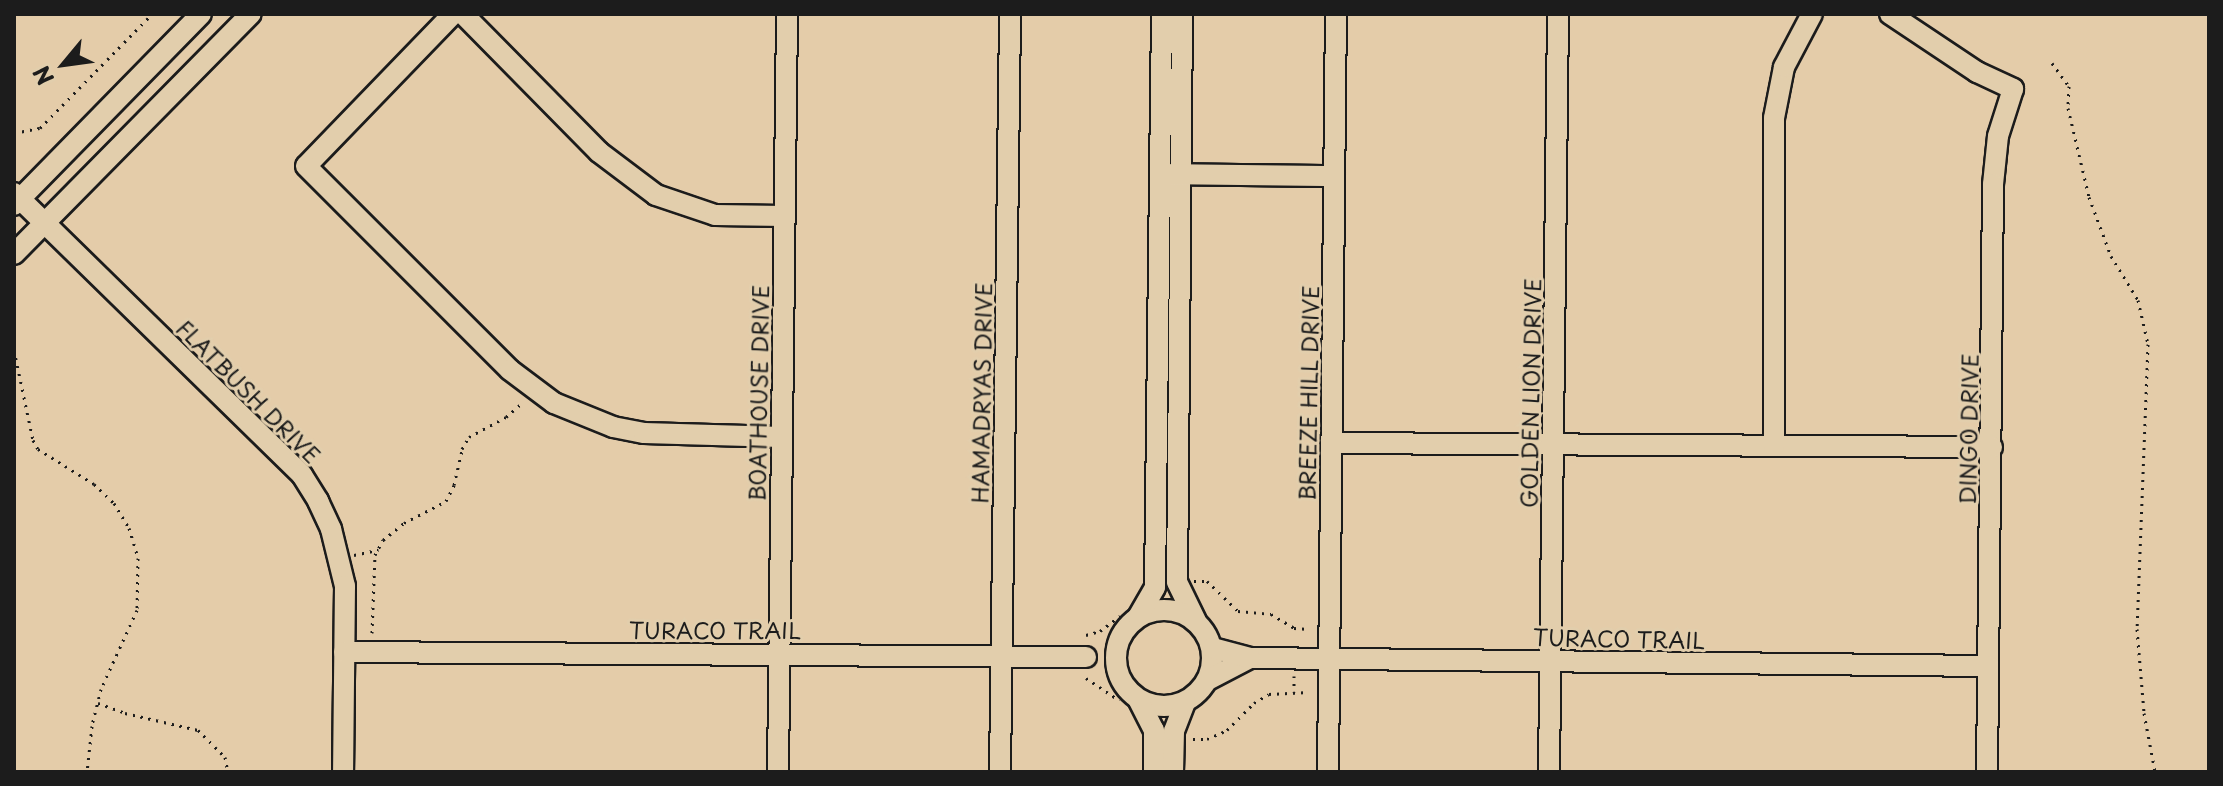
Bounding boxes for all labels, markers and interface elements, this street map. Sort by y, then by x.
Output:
north arrow [24,24,104,104]
text: N [24,60,61,92]
street label: GOLDEN LION DRIVE [1515,277,1545,509]
street label: HAMADRYAS DRIVE [966,282,996,504]
street label: BREEZE HILL DRIVE [1293,283,1323,503]
street label: BOATHOUSE DRIVE [743,285,773,501]
street label: FLATBUSH DRIVE [172,314,326,468]
street label: DINGO DRIVE [1953,352,1983,506]
street label: TURACO TRAIL [630,617,800,643]
street label: TURACO TRAIL [1533,623,1705,653]

